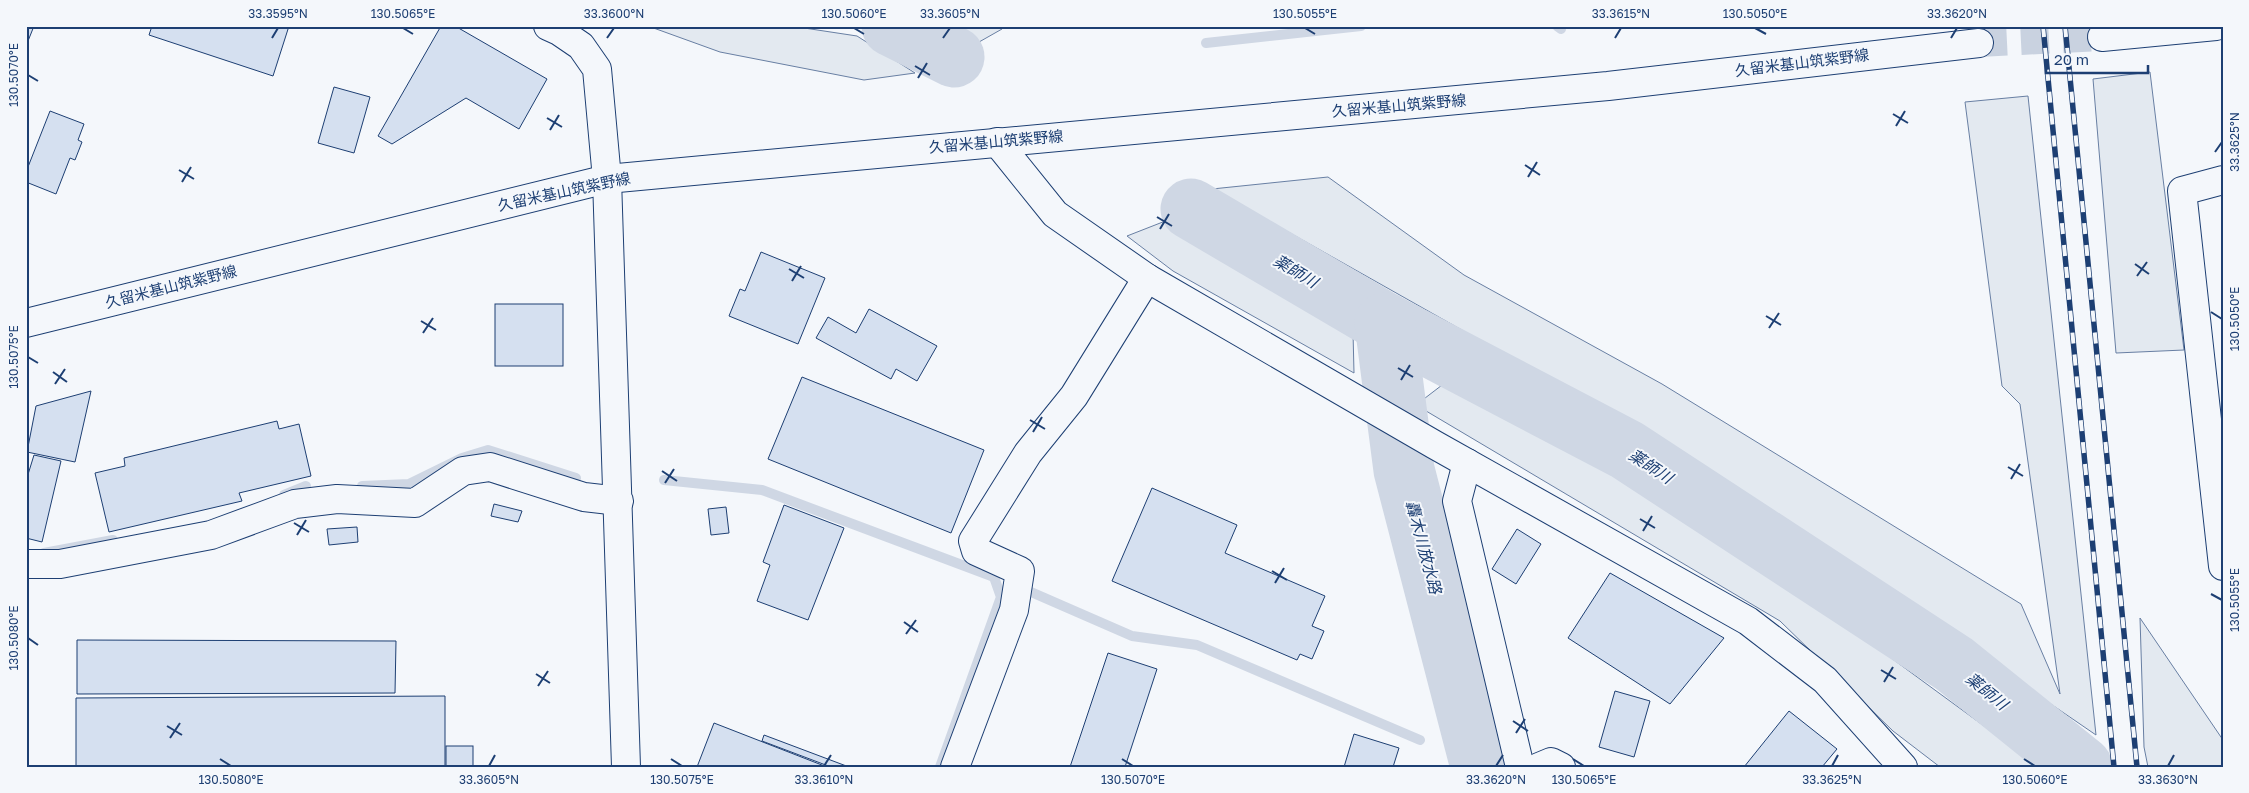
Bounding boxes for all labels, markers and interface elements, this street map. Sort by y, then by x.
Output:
text: 33.3595°N [248,6,308,21]
text: 130.5065°E [371,6,435,21]
text: 33.3600°N [584,6,644,21]
text: 130.5060°E [822,6,886,21]
text: 33.3605°N [920,6,980,21]
text: 130.5055°E [1273,6,1337,21]
text: 33.3615°N [1592,6,1650,21]
text: 130.5050°E [1723,6,1787,21]
text: 33.3620°N [1927,6,1987,21]
scale bar [2046,42,2149,74]
text: 130.5070°E [6,43,21,107]
street label: 久留米基山筑紫野線 [1734,45,1870,79]
text: 20 m [2054,50,2089,68]
street label: 久留米基山筑紫野線 [1331,90,1467,120]
text: 33.3625°N [2227,112,2242,172]
street label: 久留米基山筑紫野線 [928,126,1064,156]
street label: 久留米基山筑紫野線 [496,168,632,214]
water label: 薬師川 [1270,250,1323,293]
street label: 久留米基山筑紫野線 [103,261,238,311]
text: 130.5050°E [2227,287,2242,351]
text: 130.5075°E [6,325,21,389]
water label: 薬師川 [1625,445,1678,489]
water label: 轟木川放水路 [1402,498,1447,598]
text: 130.5055°E [2227,568,2242,632]
text: 130.5080°E [6,605,21,671]
water label: 薬師川 [1962,668,2013,715]
text: 130.5080°E [198,772,264,787]
text: 33.3605°N [459,772,519,787]
text: 130.5075°E [650,772,714,787]
text: 33.3610°N [795,772,853,787]
text: 130.5070°E [1101,772,1165,787]
text: 33.3620°N [1466,772,1526,787]
text: 130.5065°E [1552,772,1616,787]
text: 33.3625°N [1802,772,1862,787]
text: 130.5060°E [2003,772,2067,787]
text: 33.3630°N [2138,772,2198,787]

